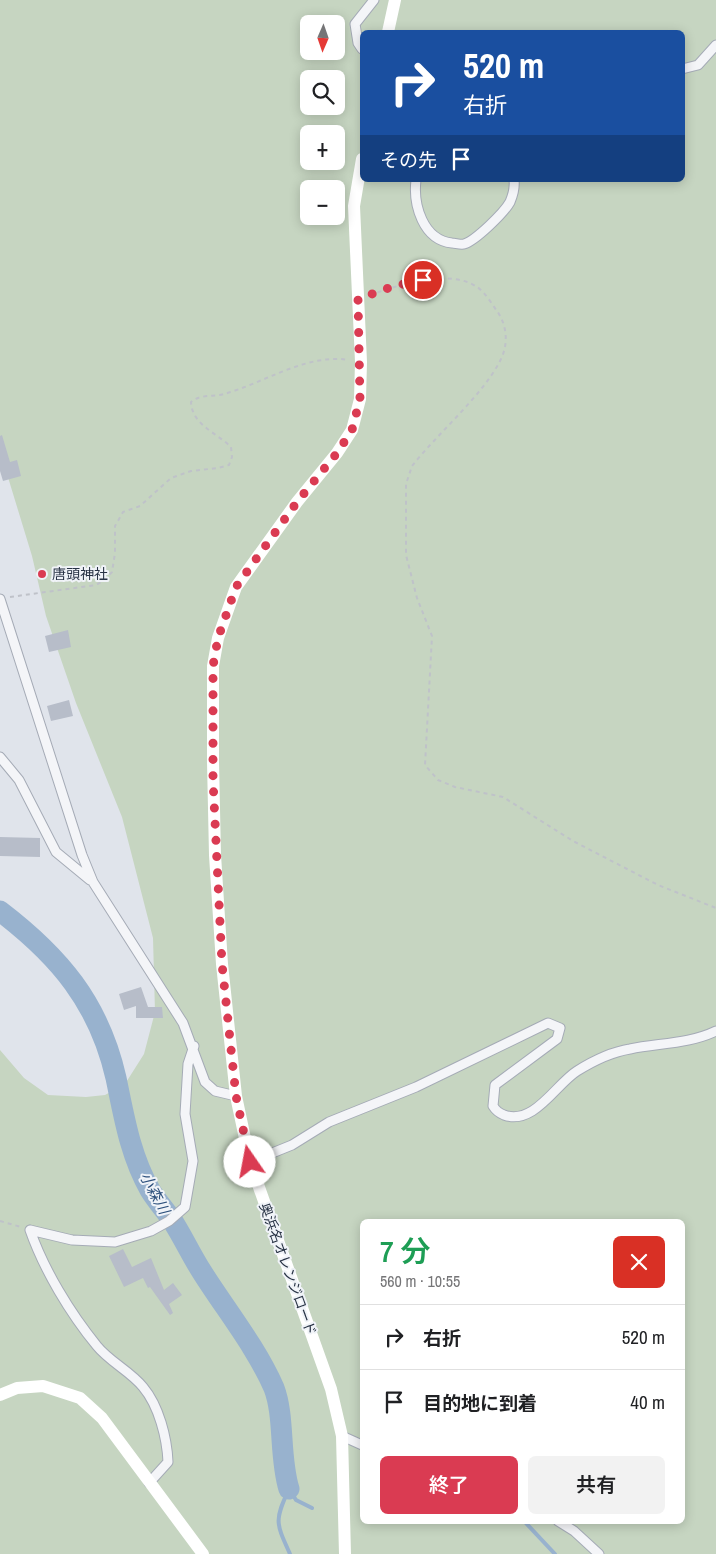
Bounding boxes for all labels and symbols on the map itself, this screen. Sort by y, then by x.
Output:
north arrow [300,15,345,60]
pin [402,259,444,301]
place label: 唐頭神社 [52,565,108,583]
marker: 唐頭神社 [36,568,48,580]
position arrow [223,1135,275,1187]
water label: 小森川 [135,1168,176,1220]
street label: 奥浜名オレンジロード [256,1200,320,1338]

